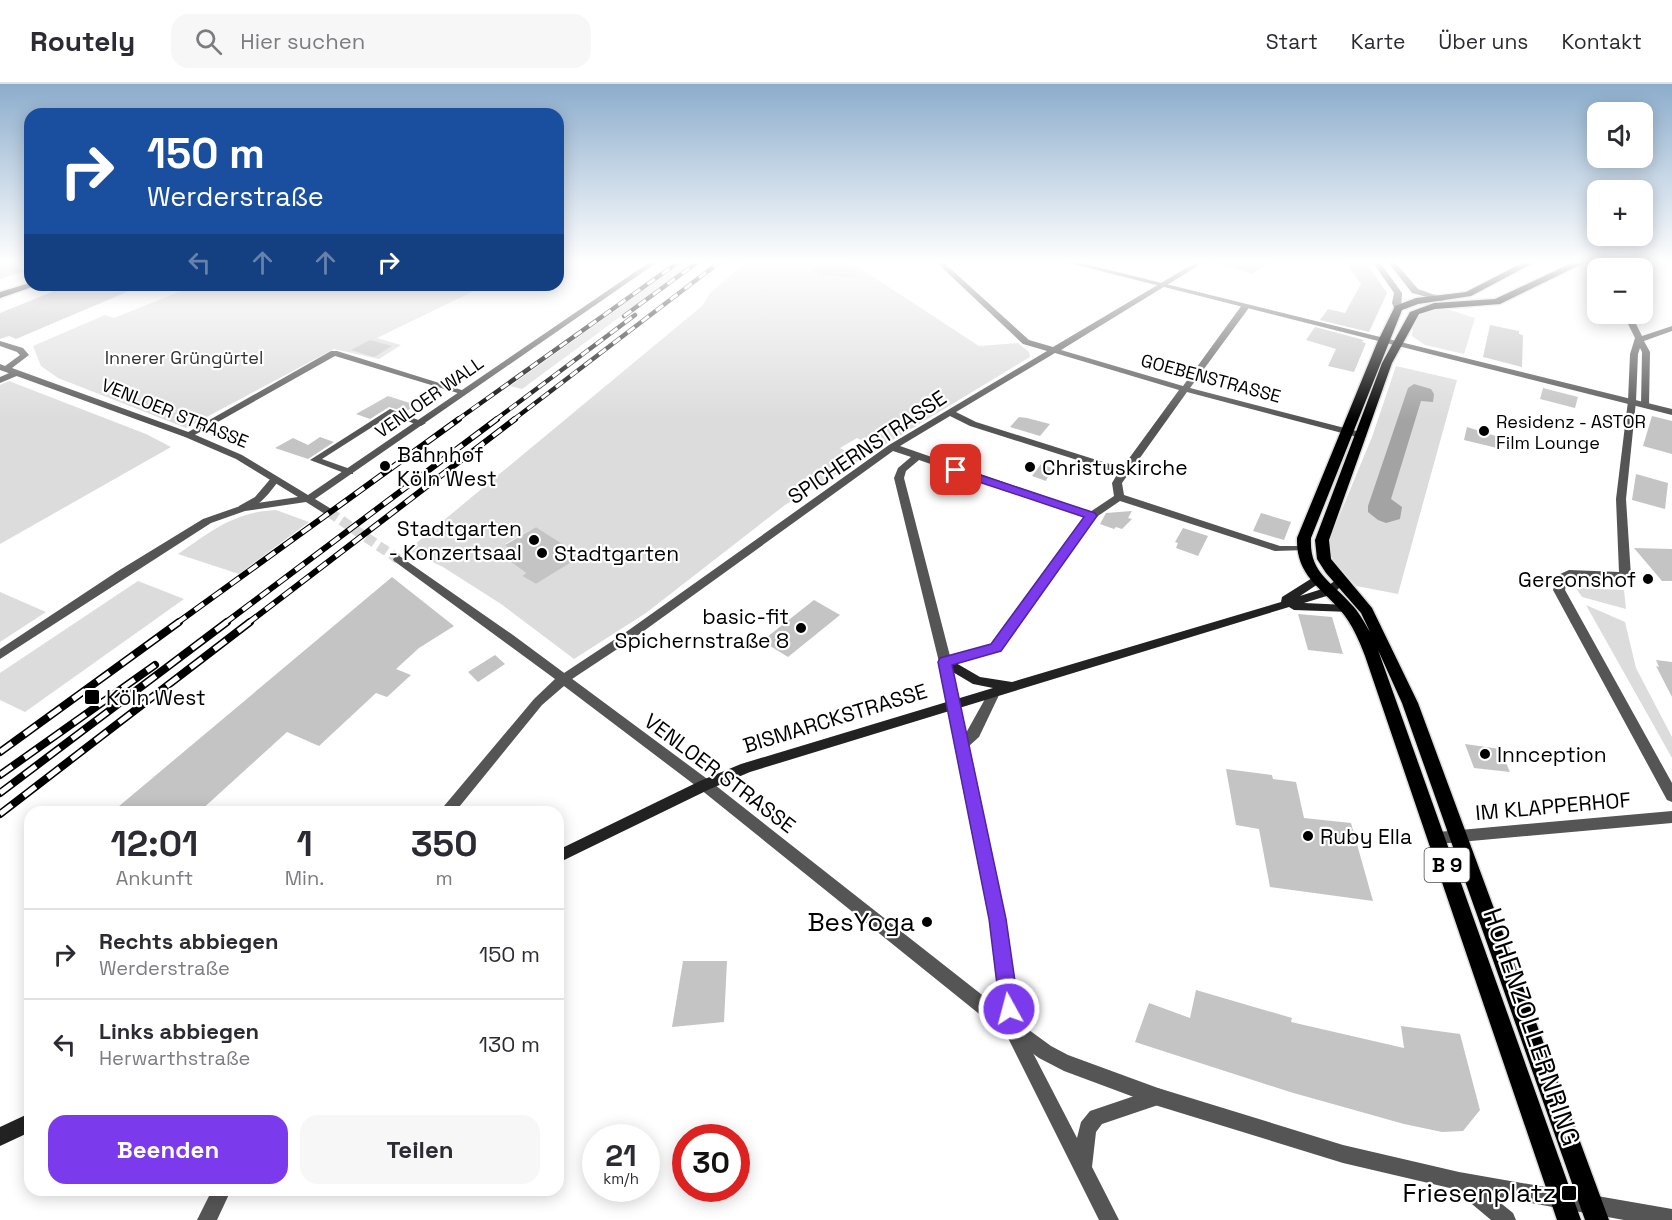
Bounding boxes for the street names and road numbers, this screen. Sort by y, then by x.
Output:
street label: GOEBENSTRASSE [1138,348,1284,408]
street label: VENLOER WALL [370,351,488,443]
street label: VENLOER STRASSE [98,373,252,453]
street label: SPICHERNSTRASSE [783,384,951,510]
street label: BISMARCKSTRASSE [740,677,930,759]
street label: VENLOER STRASSE [639,707,801,839]
street label: IM KLAPPERHOF [1474,786,1632,826]
road number: B 9 [1424,848,1470,882]
street label: HOHENZOLLERNRING [1475,904,1589,1150]

